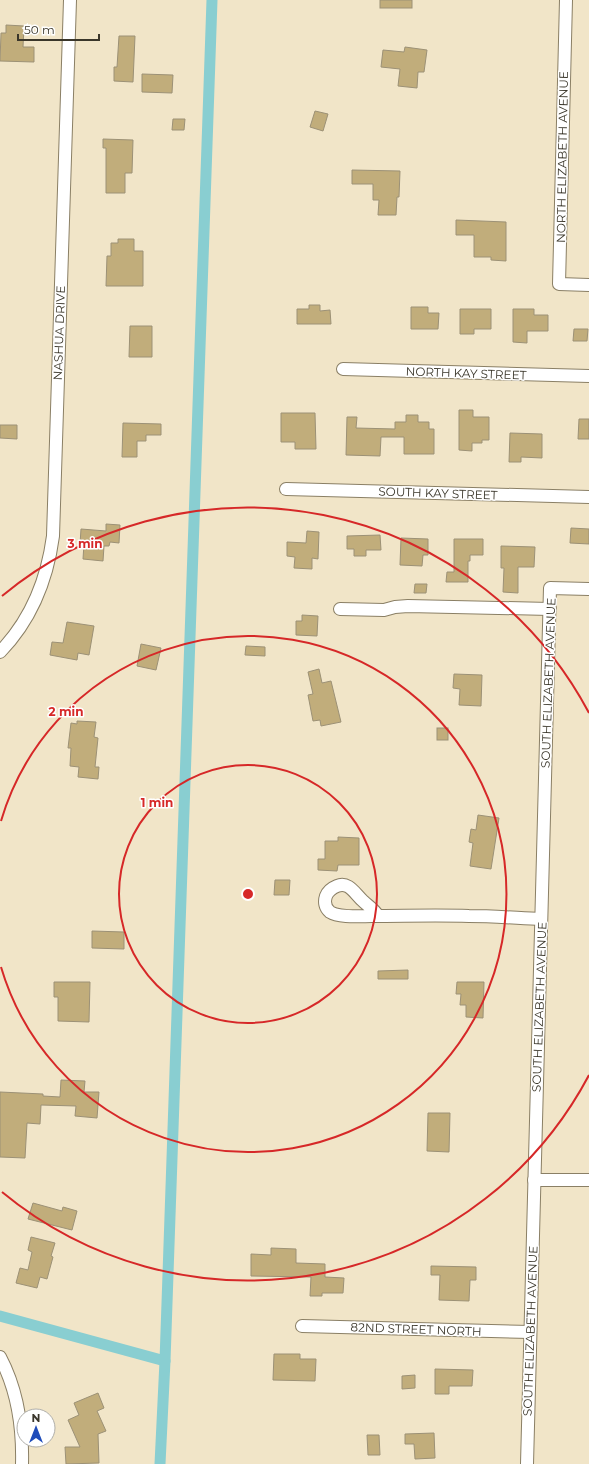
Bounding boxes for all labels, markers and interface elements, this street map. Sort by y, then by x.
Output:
scale bar [18,16,99,42]
text: 50 m [24,22,55,37]
street label: NORTH ELIZABETH AVENUE [553,71,571,243]
street label: NASHUA DRIVE [50,285,68,381]
street label: NORTH KAY STREET [405,363,527,383]
street label: SOUTH KAY STREET [378,483,498,503]
text: 3 min [67,536,103,551]
street label: SOUTH ELIZABETH AVENUE [538,598,558,768]
text: 2 min [49,704,83,719]
text: 1 min [141,795,173,810]
centre of rings [241,887,255,901]
street label: SOUTH ELIZABETH AVENUE [529,922,549,1092]
street label: SOUTH ELIZABETH AVENUE [520,1246,540,1416]
street label: 82ND STREET NORTH [350,1319,482,1339]
north arrow [16,1408,56,1448]
text: N [32,1411,40,1425]

